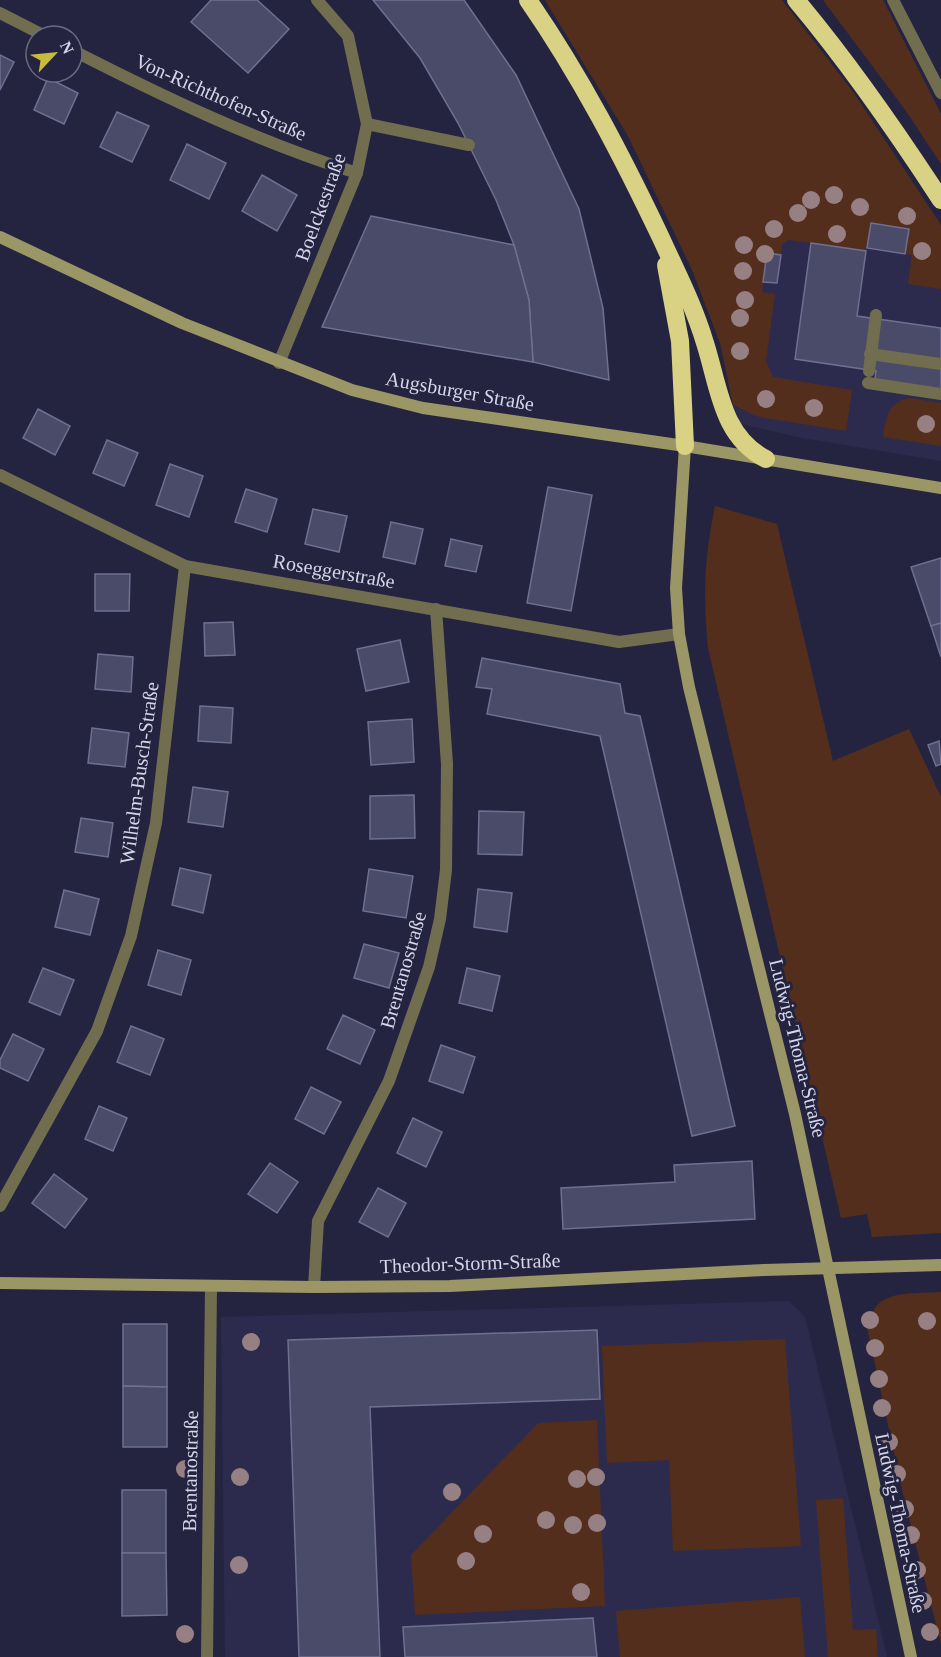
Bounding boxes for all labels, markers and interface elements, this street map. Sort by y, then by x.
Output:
north arrow [24,24,84,84]
text: N [57,39,77,57]
street label: Von-Richthofen-Straße [132,49,310,145]
street label: Boelckestraße [290,150,350,264]
street label: Augsburger Straße [384,367,536,416]
street label: Roseggerstraße [271,549,397,594]
street label: Wilhelm-Busch-Straße [115,680,163,865]
street label: Brentanostraße [376,909,430,1031]
street label: Ludwig-Thoma-Straße [764,956,831,1140]
street label: Theodor-Storm-Straße [379,1249,561,1277]
street label: Brentanostraße [178,1410,202,1532]
street label: Ludwig-Thoma-Straße [870,1431,931,1615]

